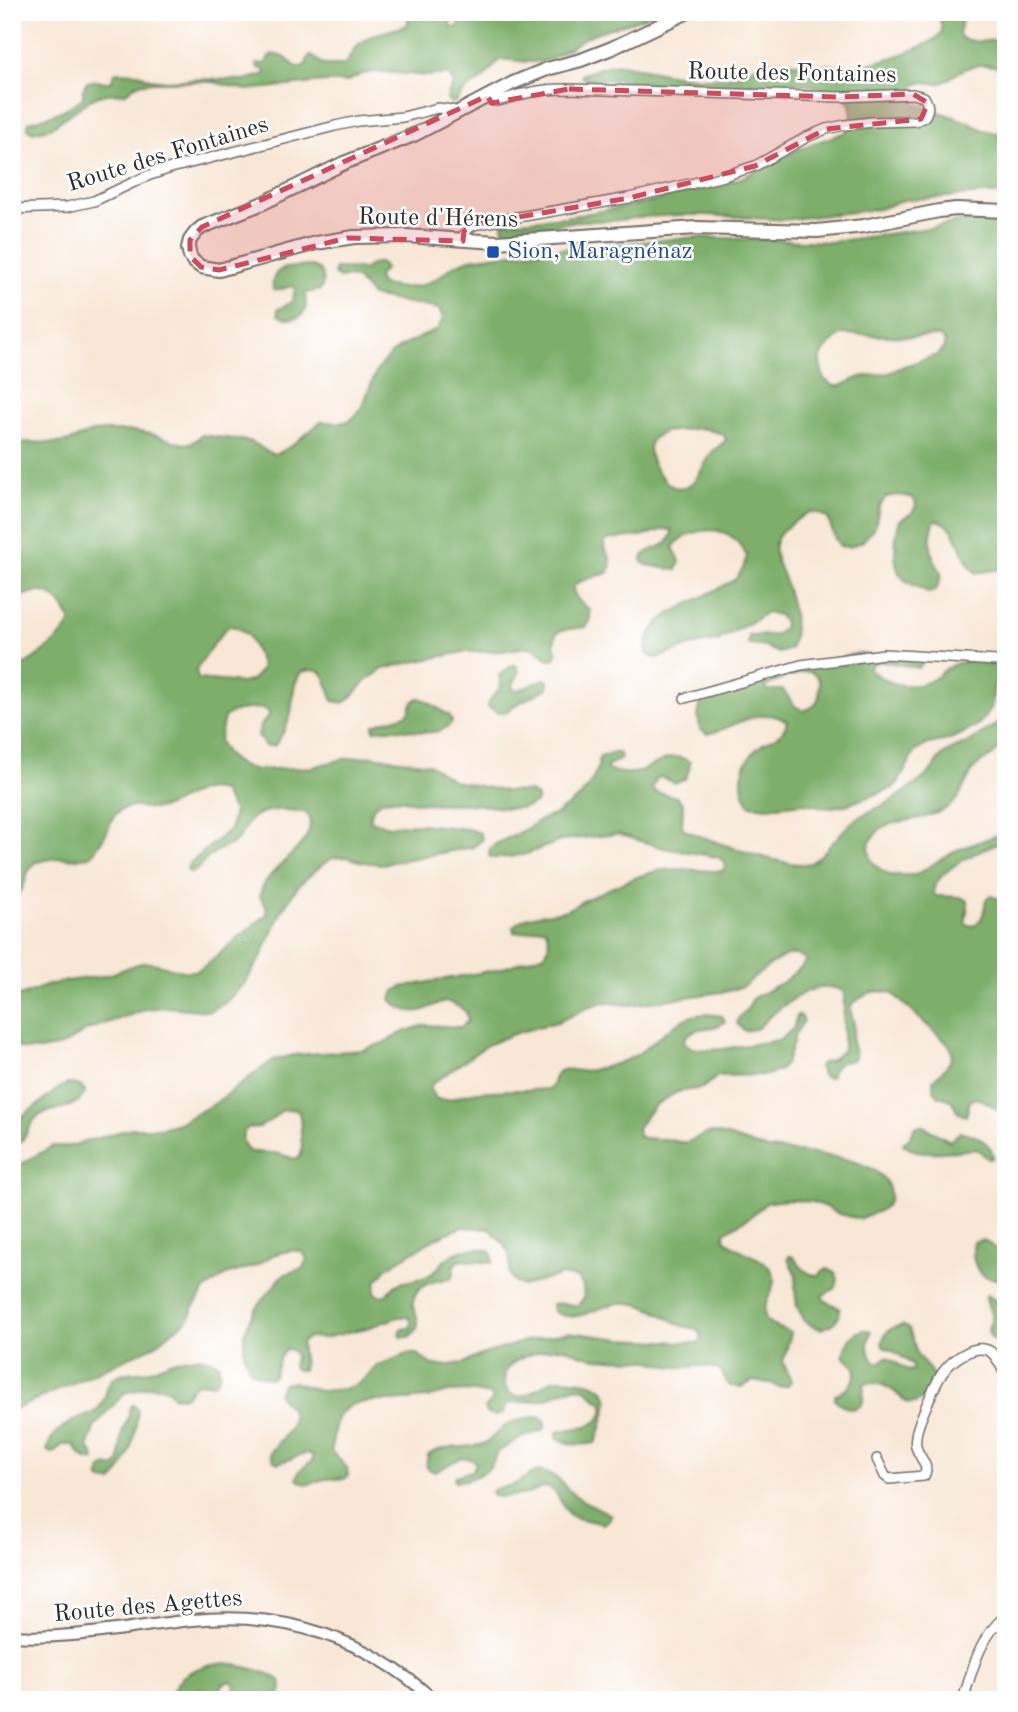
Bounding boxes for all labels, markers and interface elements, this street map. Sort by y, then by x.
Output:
street label: Route des Fontaines [687,60,897,88]
street label: Route des Fontaines [64,113,272,197]
street label: Route d'Hérens [358,206,518,232]
place label: Sion, Maragnénaz [507,240,693,264]
marker: Sion, Maragnénaz [485,244,501,260]
street label: Route des Agettes [53,1587,243,1627]

